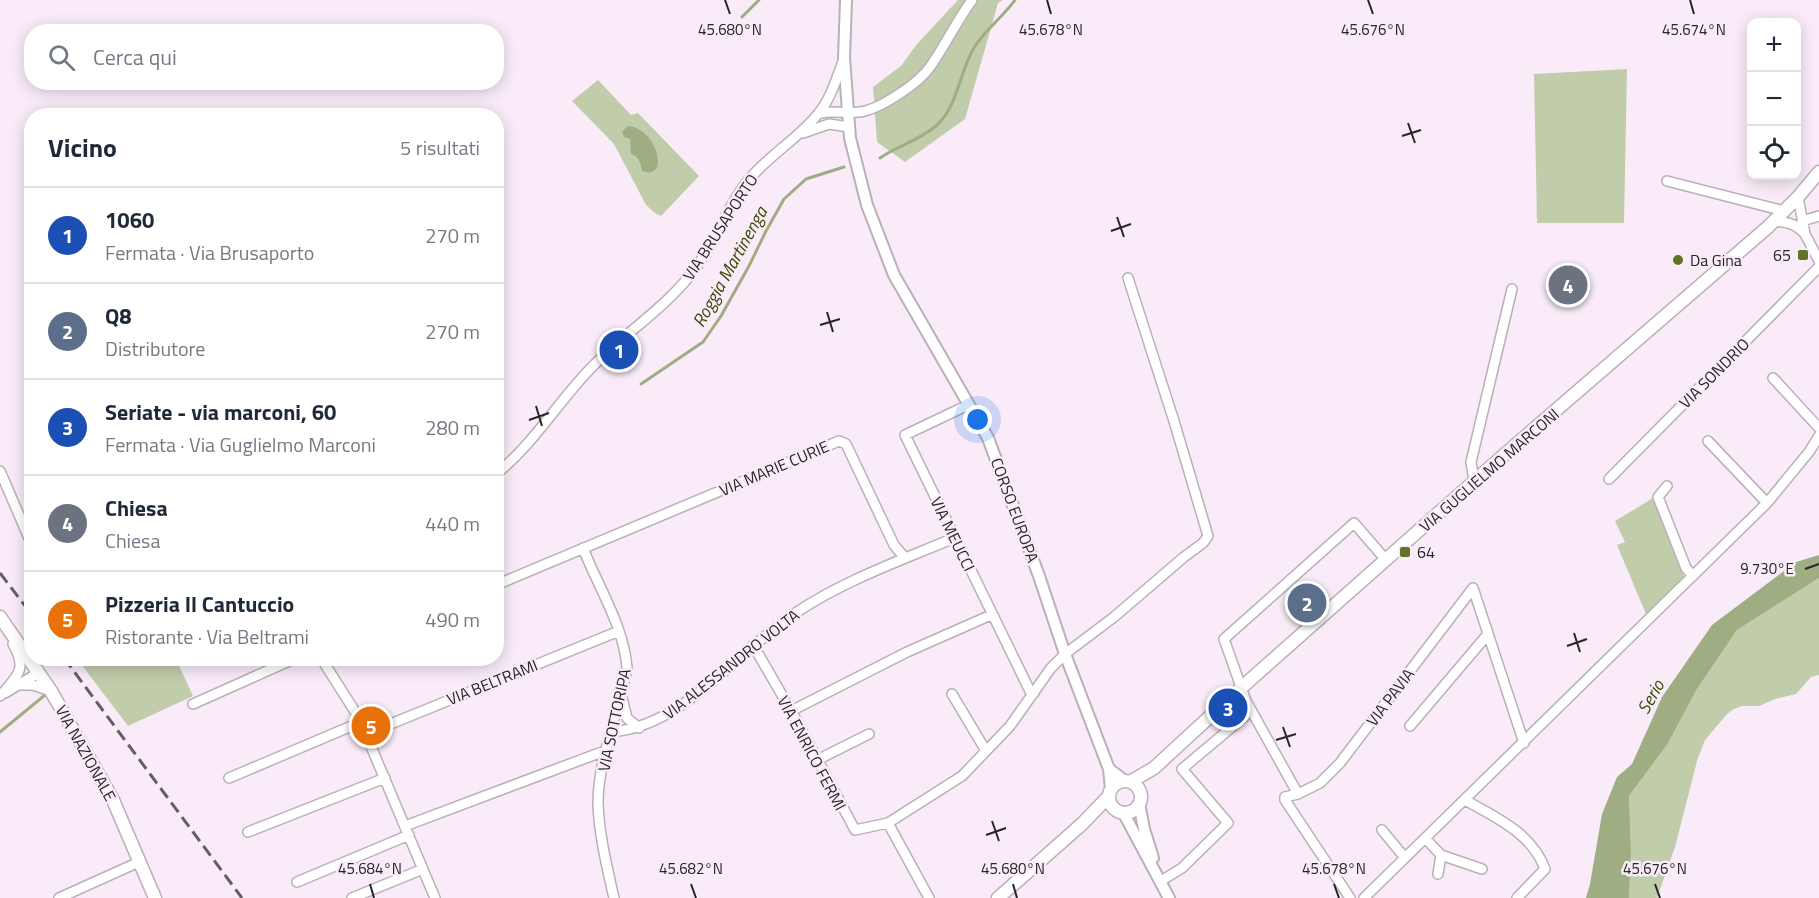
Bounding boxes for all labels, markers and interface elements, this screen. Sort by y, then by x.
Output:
text: 45.680°N [698,18,762,41]
text: 45.678°N [1019,18,1083,41]
text: 45.676°N [1341,18,1405,41]
text: 45.674°N [1662,18,1726,41]
map controls [1747,18,1801,180]
button: + [1747,18,1801,72]
search box [24,24,504,90]
text: Cerca qui [93,40,177,74]
icon: search [45,41,78,74]
button: − [1747,72,1801,126]
button: locate [1747,126,1801,180]
text: Vicino [48,128,117,167]
text: 5 risultati [400,132,480,163]
street label: VIA BRUSAPORTO [677,169,763,285]
water label: Roggia Martinenga [685,201,774,332]
text: 1060 [105,203,154,237]
text: 1 [62,220,73,251]
text: 270 m [425,220,480,251]
text: Fermata · Via Brusaporto [105,237,314,268]
place label: 65 [1773,243,1791,267]
place label: Da Gina [1690,248,1742,272]
marker: 65 [1796,248,1810,262]
marker: Da Gina [1671,253,1685,267]
pin: 4 [1548,262,1588,308]
text: Q8 [105,299,132,333]
text: 2 [62,316,73,347]
text: 270 m [425,316,480,347]
pin: 1 [600,328,638,372]
street label: VIA SONDRIO [1673,332,1755,414]
text: Distributore [105,333,205,364]
text: Seriate - via marconi, 60 [105,395,336,429]
street label: VIA GUGLIELMO MARCONI [1414,402,1564,538]
your location [963,405,992,434]
text: 3 [62,412,73,443]
text: 280 m [425,412,480,443]
text: Fermata · Via Guglielmo Marconi [105,429,376,460]
street label: VIA MARIE CURIE [715,434,833,502]
street label: CORSO EUROPA [985,454,1045,566]
text: Chiesa [105,491,168,525]
street label: VIA MEUCCI [925,493,981,575]
text: 4 [62,508,73,539]
text: 440 m [425,508,480,539]
text: Chiesa [105,525,160,556]
place label: 64 [1417,540,1435,564]
marker: 64 [1398,545,1412,559]
text: 9.730°E [1740,557,1794,580]
pin: 2 [1288,580,1326,626]
text: Pizzeria Il Cantuccio [105,587,294,621]
street label: VIA ALESSANDRO VOLTA [658,603,805,725]
text: 5 [62,604,73,635]
text: 490 m [425,604,480,635]
text: Ristorante · Via Beltrami [105,621,309,652]
street label: VIA BELTRAMI [443,653,541,711]
street label: VIA PAVIA [1360,663,1420,731]
street label: VIA SOTTORIPA [591,666,637,774]
water label: Serio [1630,674,1672,719]
pin: 3 [1208,686,1248,730]
street label: VIA ENRICO FERMI [772,691,852,815]
street label: VIA NAZIONALE [50,701,122,806]
pin: 5 [352,704,391,748]
text: 45.684°N [338,857,402,880]
text: 45.682°N [659,857,723,880]
text: 45.680°N [981,857,1045,880]
text: 45.678°N [1302,857,1366,880]
text: 45.676°N [1623,857,1687,880]

